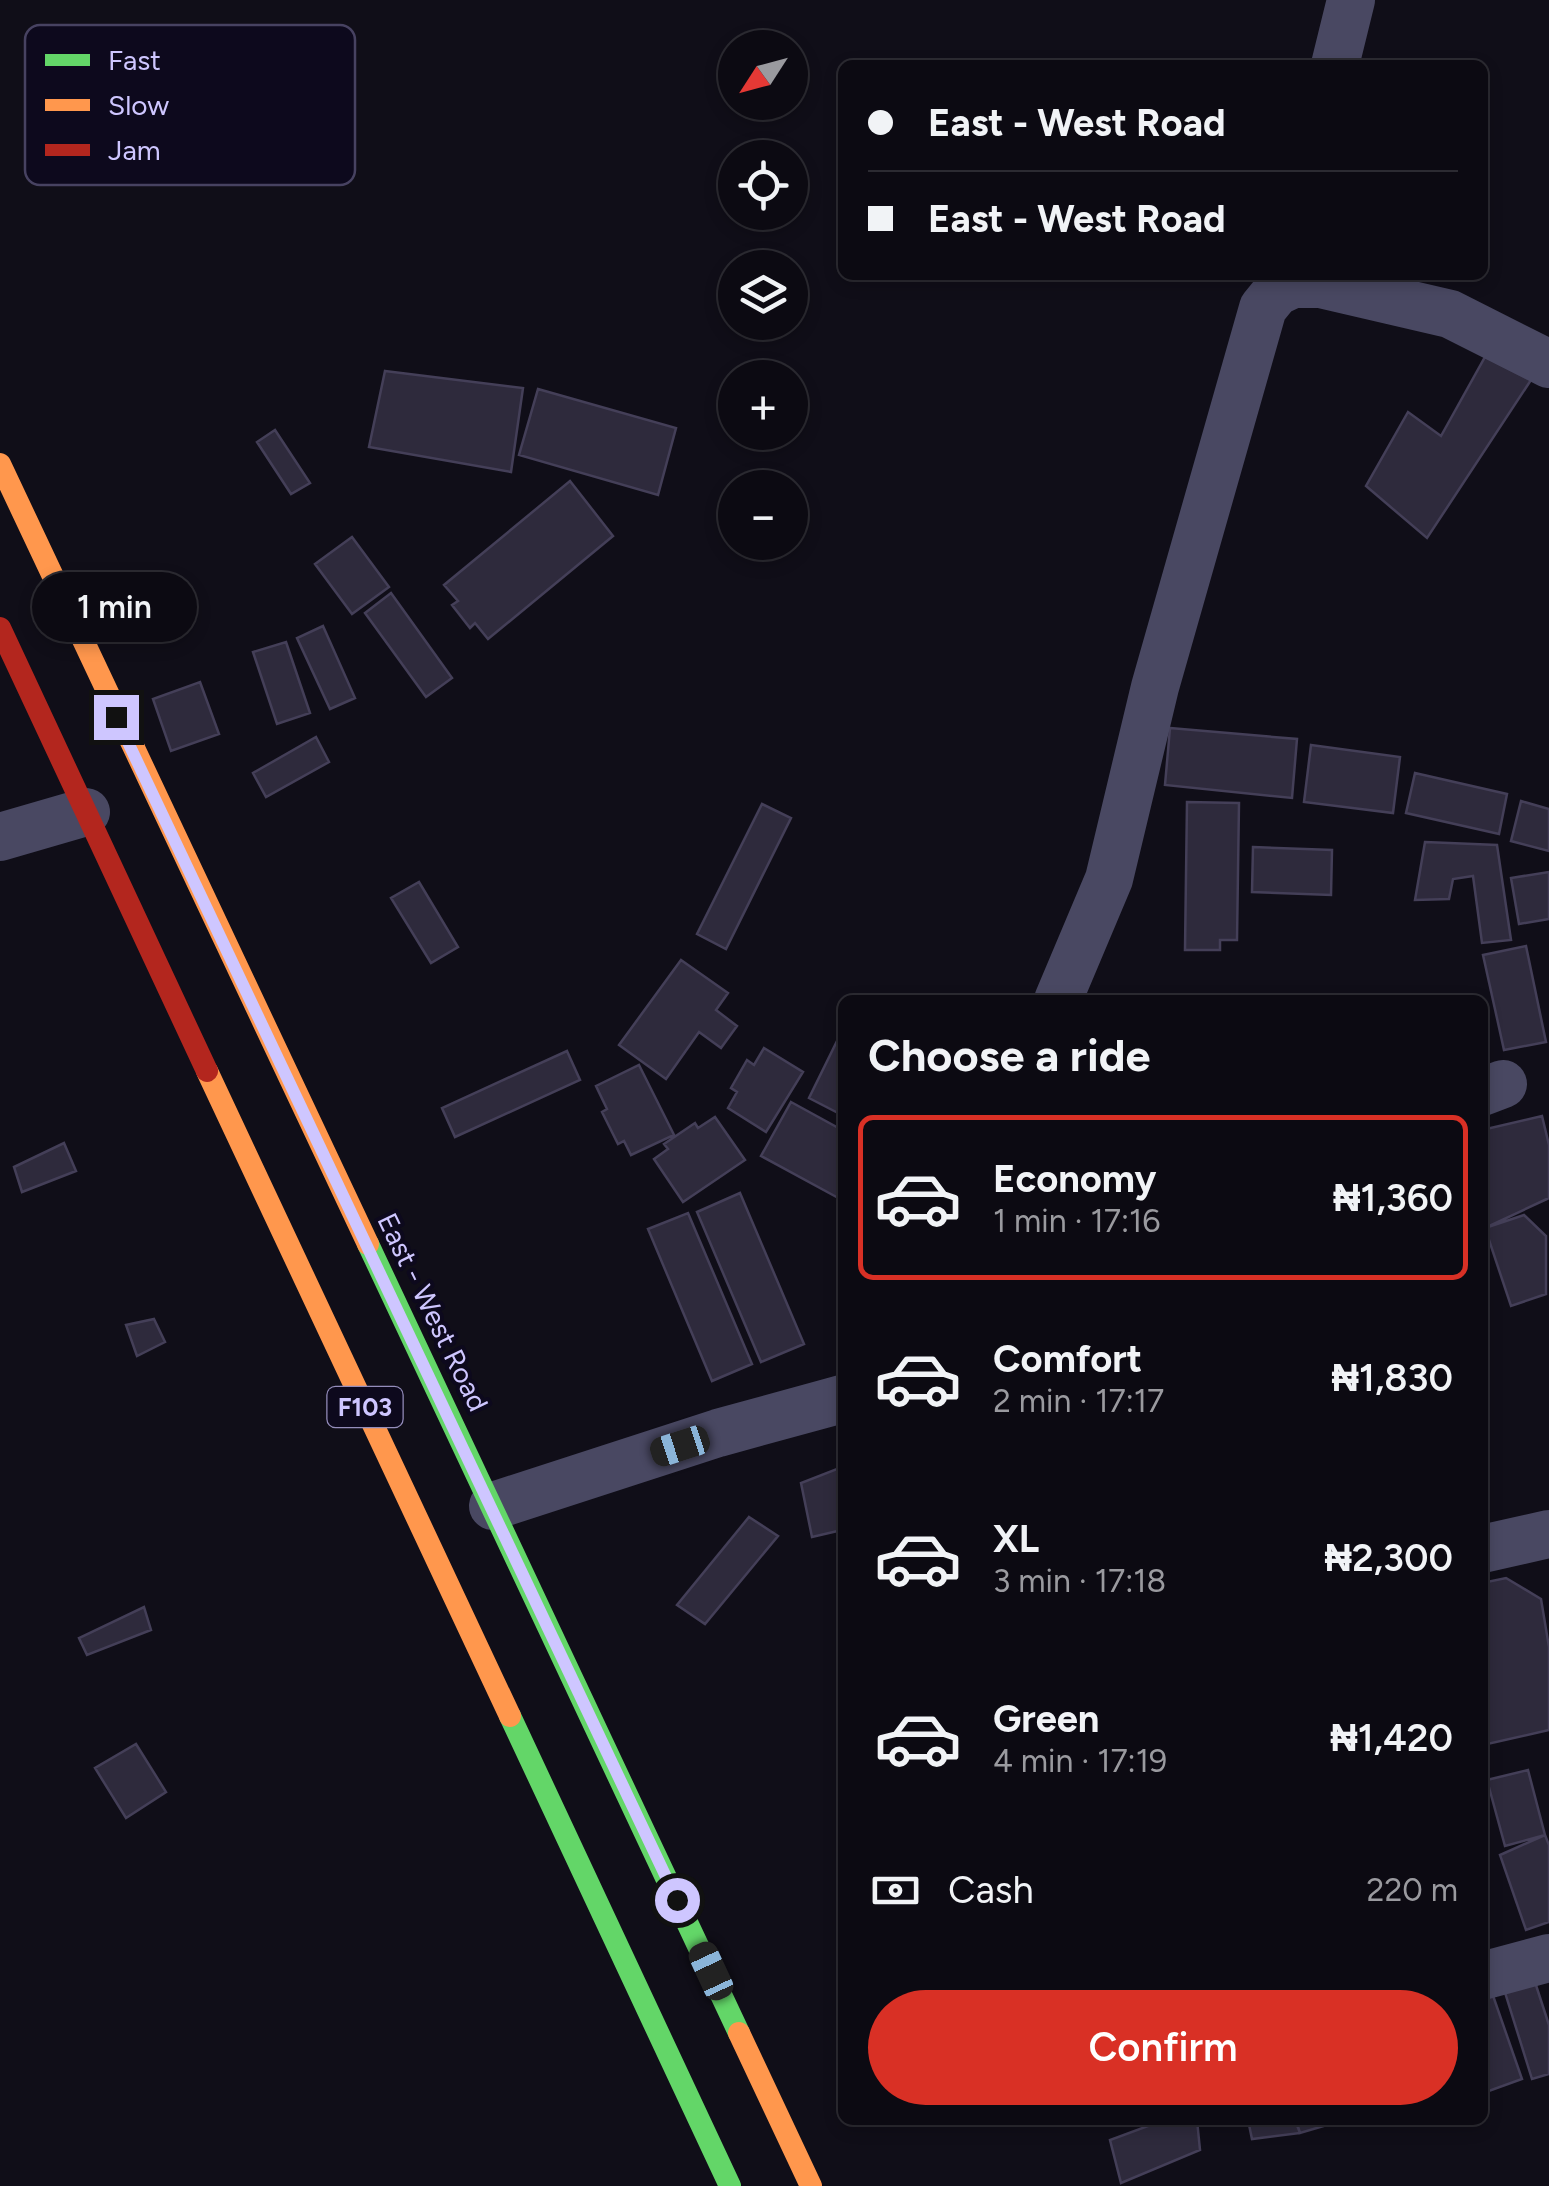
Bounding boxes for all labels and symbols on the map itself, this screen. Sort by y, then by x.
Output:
legend [25,25,355,185]
north arrow [718,30,808,120]
text: Fast [108,43,161,77]
text: Slow [108,88,169,122]
text: Jam [108,133,161,167]
callout: 1 min [34,572,198,642]
route end [94,695,139,740]
street label: East - West Road [370,1207,496,1417]
road number: F103 [328,1387,402,1427]
car [647,1422,713,1470]
route start [655,1878,700,1923]
car [685,1937,737,2005]

